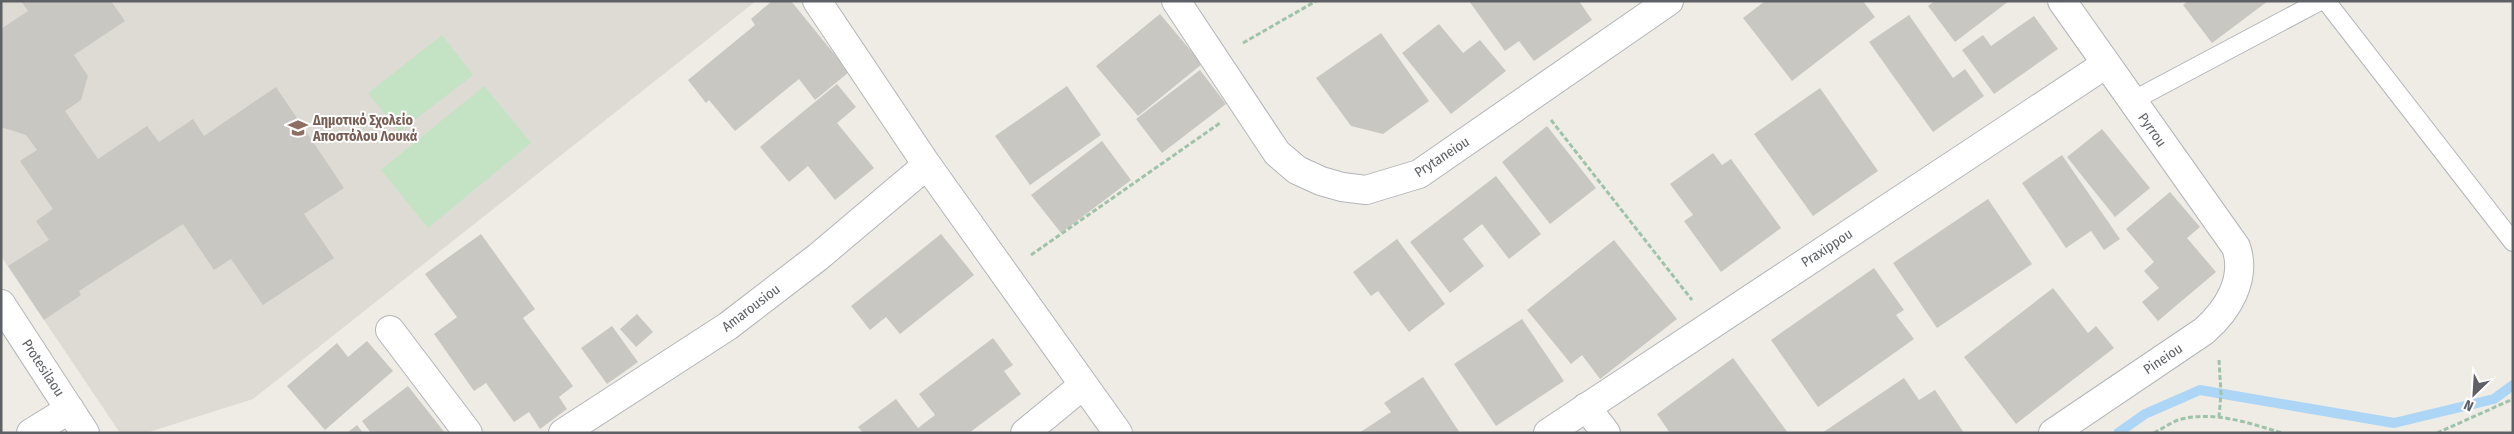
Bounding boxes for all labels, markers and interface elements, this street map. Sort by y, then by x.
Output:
street label: Pyrrou [2134,110,2170,150]
place label: Δημοτικό Σχολείο Αποστόλου Λουκά [312,112,418,145]
school or university icon: Δημοτικό Σχολείο Αποστόλου Λουκά [287,117,309,139]
street label: Prytaneiou [1411,133,1473,181]
street label: Praxippou [1798,225,1856,271]
street label: Amarousiou [719,281,783,335]
street label: Protesilaou [18,336,68,400]
street label: Pineiou [2140,340,2186,378]
north arrow [2449,369,2499,419]
text: N [2461,396,2476,415]

